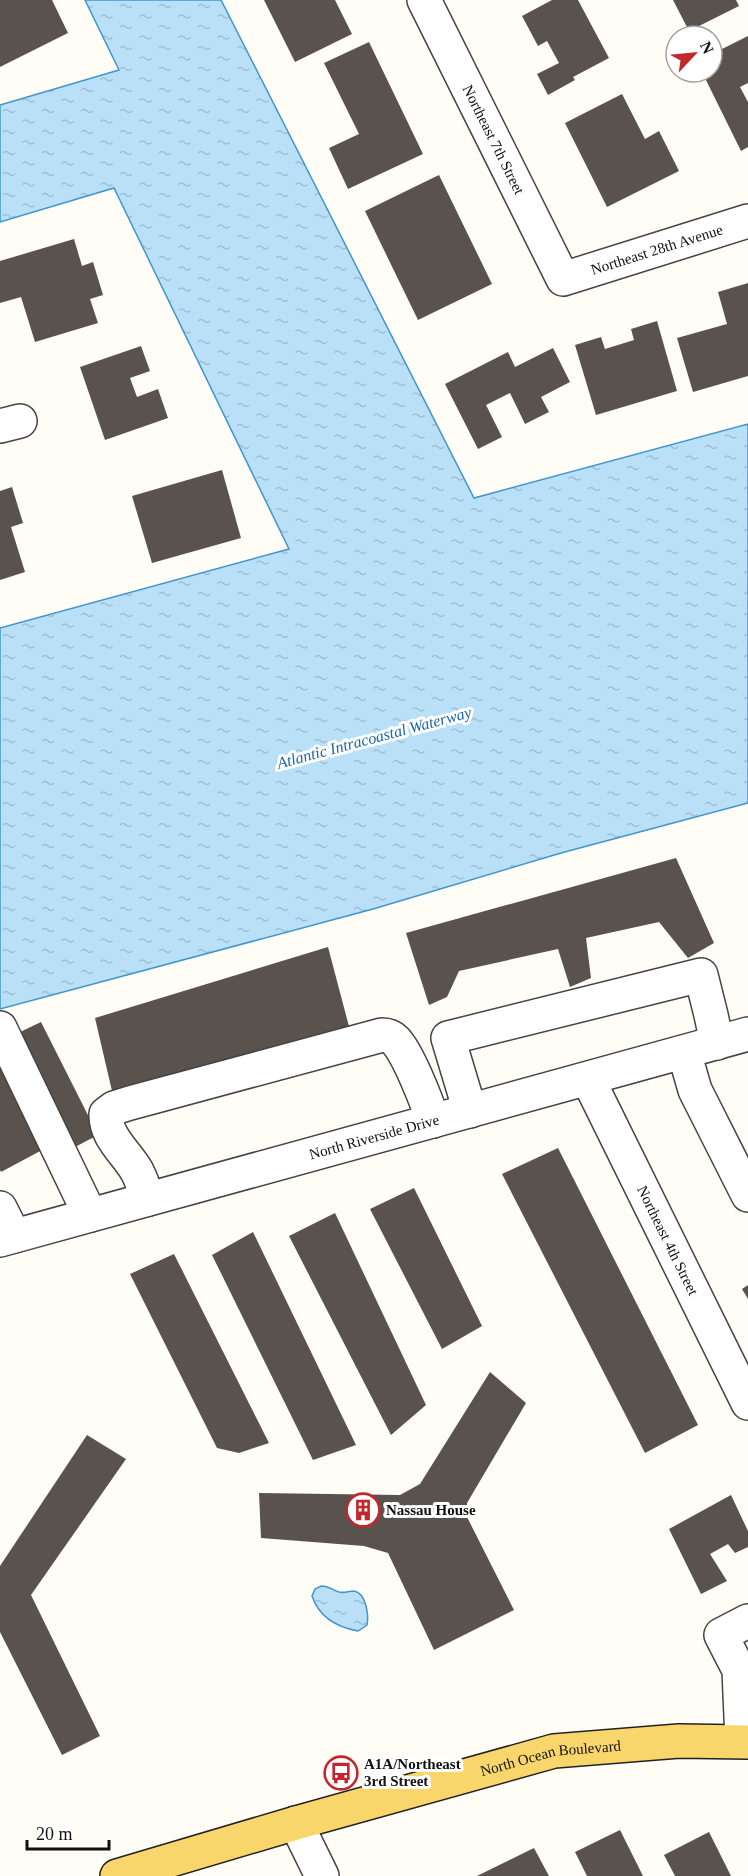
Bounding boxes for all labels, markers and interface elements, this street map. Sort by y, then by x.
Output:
north arrow [664,24,724,84]
text: N [697,39,717,57]
street label: Northeast 7th Street [460,82,528,198]
street label: Northeast 28th Avenue [589,221,725,278]
water label: Atlantic Intracoastal Waterway [274,703,474,773]
street label: North Riverside Drive [307,1111,441,1163]
street label: Northeast 4th Street [634,1183,702,1299]
building icon: Nassau House [345,1492,381,1528]
place label: Nassau House [386,1502,476,1518]
street label: North Ocean Boulevard [478,1738,622,1779]
bus stop icon: A1A/Northeast 3rd Street [323,1755,359,1791]
place label: A1A/Northeast 3rd Street [364,1756,461,1789]
scale bar [27,1813,110,1851]
text: 20 m [36,1824,73,1844]

